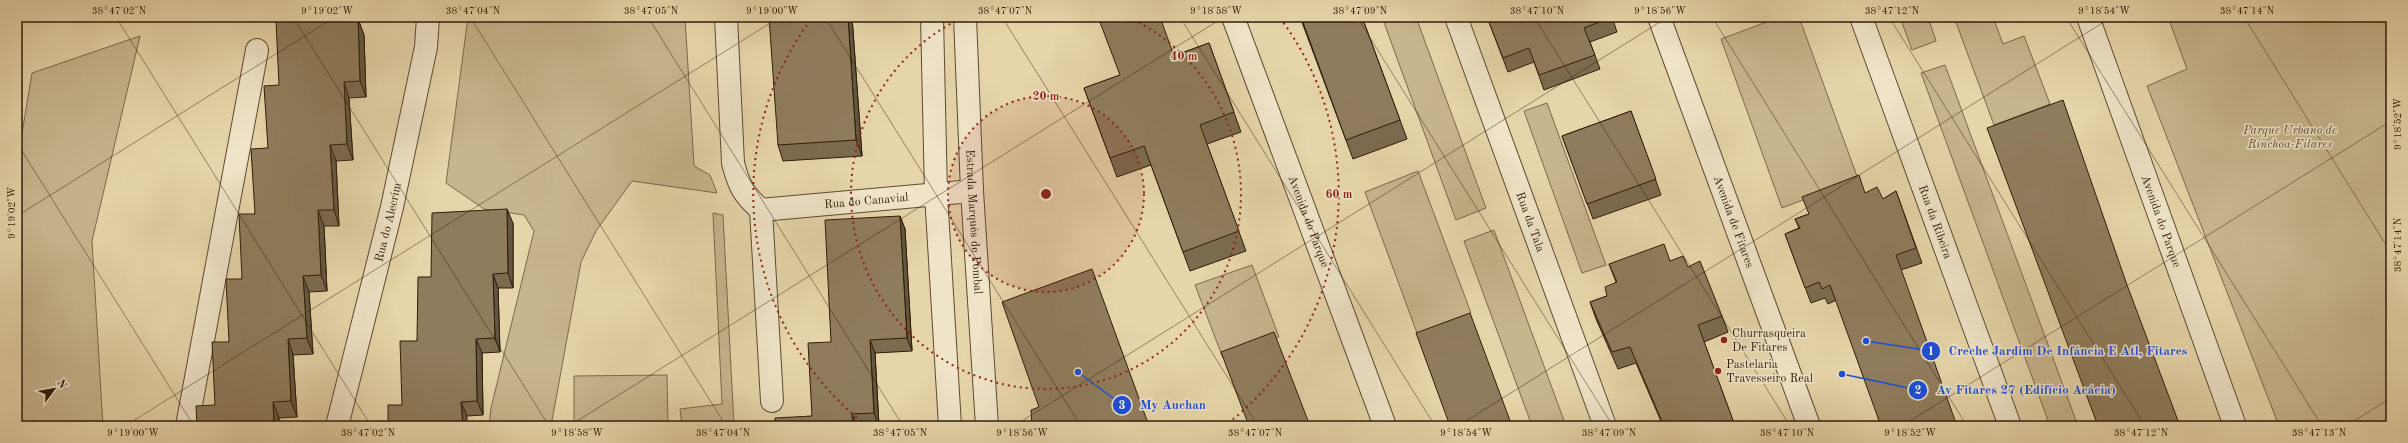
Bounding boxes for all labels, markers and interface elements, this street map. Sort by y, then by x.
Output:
text: 38°47'02"N [92,6,147,16]
text: 9°19'02"W [301,6,353,16]
text: 38°47'04"N [446,6,501,16]
text: 38°47'05"N [624,6,679,16]
text: 9°19'00"W [746,6,798,16]
text: 38°47'07"N [978,6,1033,16]
text: 9°18'58"W [1190,6,1242,16]
text: 38°47'09"N [1333,6,1388,16]
text: 38°47'10"N [1510,6,1565,16]
text: 9°18'56"W [1634,6,1686,16]
text: 38°47'12"N [1865,6,1920,16]
text: 9°18'54"W [2078,6,2130,16]
text: 38°47'14"N [2220,6,2275,16]
text: 40 m [1171,51,1198,63]
text: 20 m [1033,91,1060,103]
text: 9°18'52"W [2393,98,2403,150]
park label: Parque Urbano de Rinchoa-Fitares [2242,125,2337,151]
street label: Estrada Marquês de Pombal [963,149,984,295]
street label: Avenida do Parque [1285,174,1331,270]
street label: Avenida de Fitares [1711,174,1756,270]
street label: Avenida do Parque [2138,174,2183,270]
street label: Rua do Alecrim [373,181,404,263]
street label: Rua da Ribeira [1916,184,1954,261]
text: 9°19'02"W [7,187,17,239]
centre of rings [1039,187,1053,201]
text: 60 m [1326,189,1353,201]
street label: Rua da Tala [1513,191,1546,254]
street label: Rua do Canavial [824,192,909,211]
text: 38°47'14"N [2393,217,2403,272]
place label: Churrasqueira De Fitares [1732,328,1806,354]
marker: Churrasqueira De Fitares [1719,335,1729,345]
callout: Creche Jardim De Infáncia E Atl, Fitares [1921,338,2195,363]
text: Creche Jardim De Infáncia E Atl, Fitares [1949,345,2188,358]
text: 1 [1928,346,1934,358]
place label: Pastelaria Travesseiro Real [1726,359,1813,385]
marker: Pastelaria Travesseiro Real [1713,366,1723,376]
north arrow [34,369,74,409]
callout: Av Fitares 27 (Edifício Acácia) [1908,377,2124,402]
text: N [54,378,68,391]
text: Av Fitares 27 (Edifício Acácia) [1936,384,2116,397]
text: 2 [1915,385,1922,397]
callout: My Auchan [1112,392,1214,417]
text: My Auchan [1140,399,1206,412]
text: 3 [1119,400,1126,412]
text: 9°19'00"W [107,428,159,438]
text: 38°47'02"N [341,428,396,438]
text: 9°18'58"W [551,428,603,438]
text: 38°47'04"N [696,428,751,438]
text: 38°47'05"N [873,428,928,438]
text: 9°18'56"W [996,428,1048,438]
text: 38°47'07"N [1228,428,1283,438]
text: 9°18'54"W [1440,428,1492,438]
text: 38°47'09"N [1582,428,1637,438]
text: 38°47'10"N [1760,428,1815,438]
text: 9°18'52"W [1884,428,1936,438]
text: 38°47'12"N [2114,428,2169,438]
text: 38°47'13"N [2292,428,2347,438]

